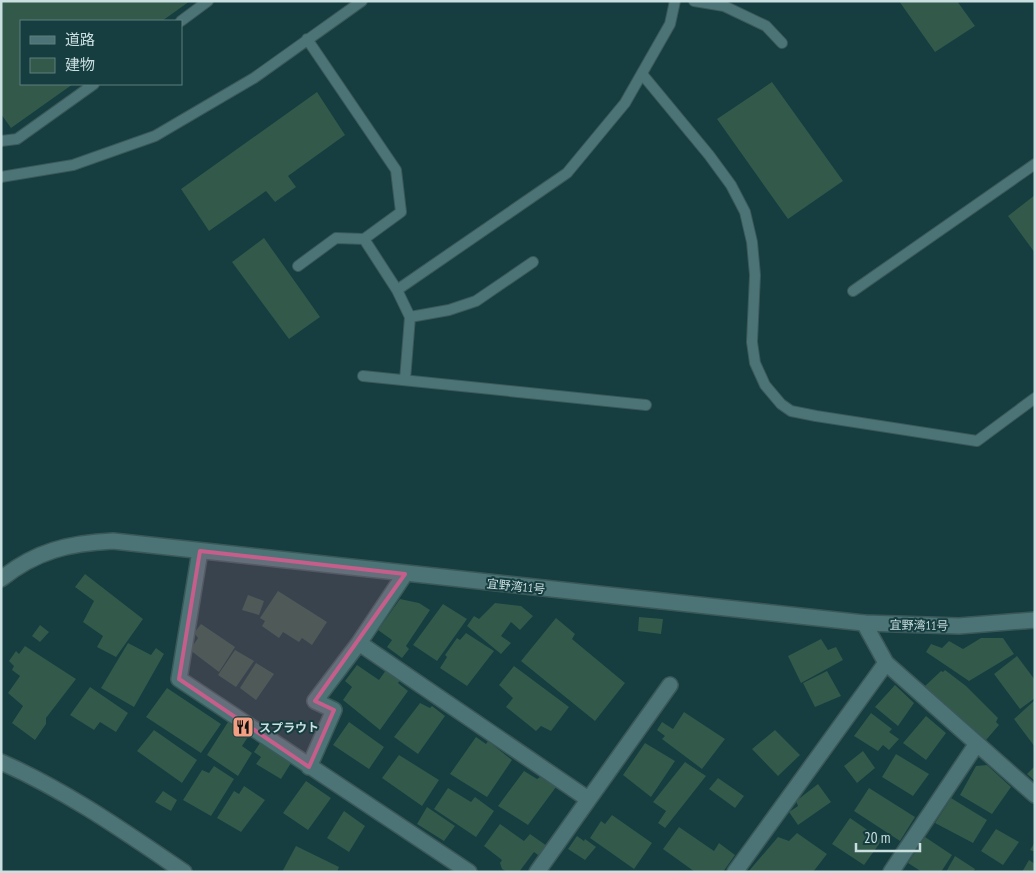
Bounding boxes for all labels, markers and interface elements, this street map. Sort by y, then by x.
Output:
legend [20,20,182,85]
text: 道路 [65,30,95,49]
text: 建物 [65,55,95,74]
street label: 宜野湾11号 [486,575,546,597]
street label: 宜野湾11号 [889,617,949,633]
restaurant icon: スプラウト [231,715,255,739]
place label: スプラウト [259,720,319,735]
scale bar [856,820,920,852]
text: 20 m [864,828,890,847]

